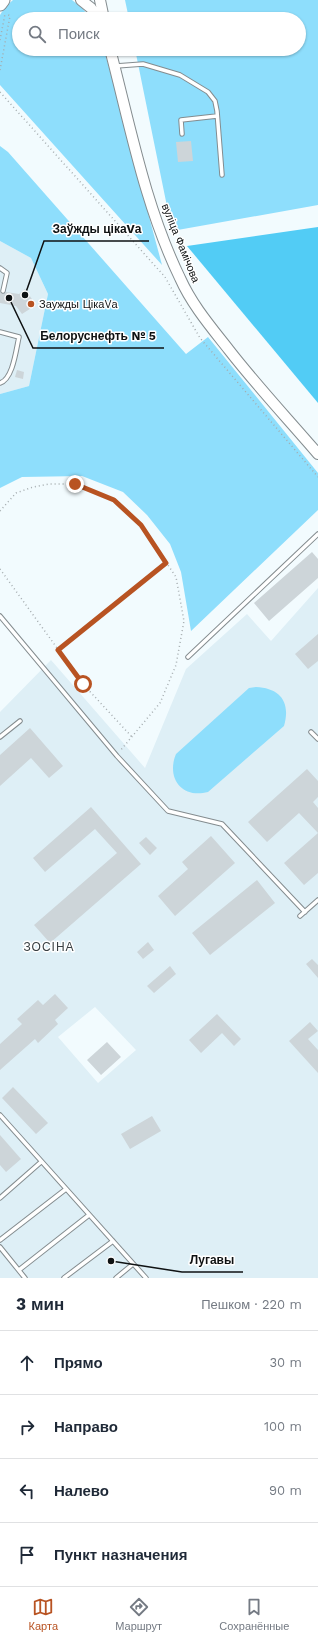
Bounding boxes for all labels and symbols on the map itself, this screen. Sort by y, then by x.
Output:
street label: вуліца Фамічова [159,202,203,285]
callout: Заўжды цікаVа [44,217,149,241]
text: Заўжды цікаVа [53,222,142,236]
place label: Заужды ЦікаVа [39,298,119,311]
marker: Заужды ЦікаVа [26,299,36,309]
callout: Белоруснефть № 5 [33,324,164,348]
text: Белоруснефть № 5 [40,329,156,343]
route end [66,475,84,493]
route start [74,675,92,693]
district label: ЗОСІНА [23,940,75,954]
callout: Лугавы [182,1248,243,1272]
text: Лугавы [190,1253,234,1267]

